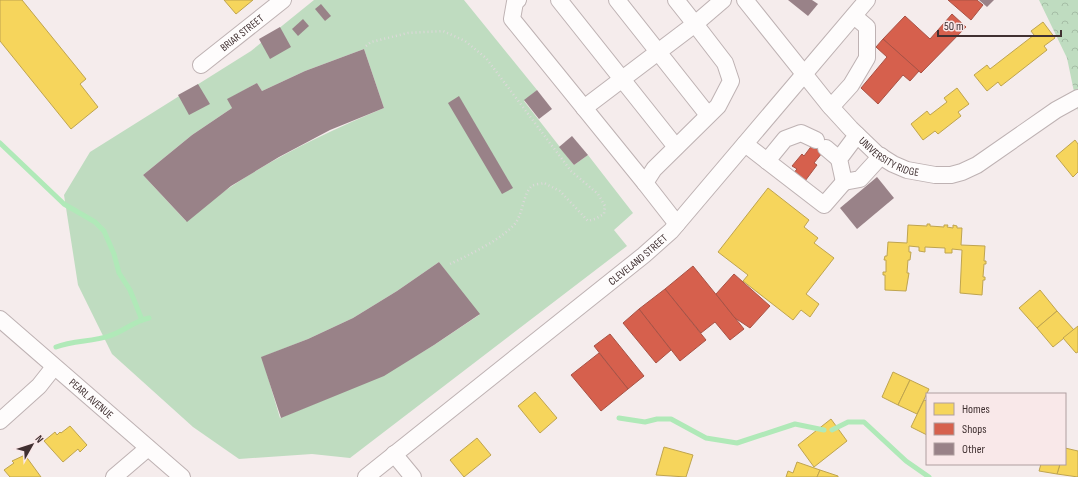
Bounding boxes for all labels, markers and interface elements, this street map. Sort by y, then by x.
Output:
street label: BRIAR STREET [218,11,266,54]
scale bar [938,12,1061,38]
text: 50 m [944,19,964,34]
street label: UNIVERSITY RIDGE [856,134,920,179]
street label: CLEVELAND STREET [605,231,670,288]
street label: PEARL AVENUE [67,376,116,421]
legend [926,393,1066,465]
text: Homes [962,402,990,417]
text: Shops [962,422,987,437]
north arrow [12,425,52,465]
text: N [32,433,46,445]
text: Other [962,442,986,457]

